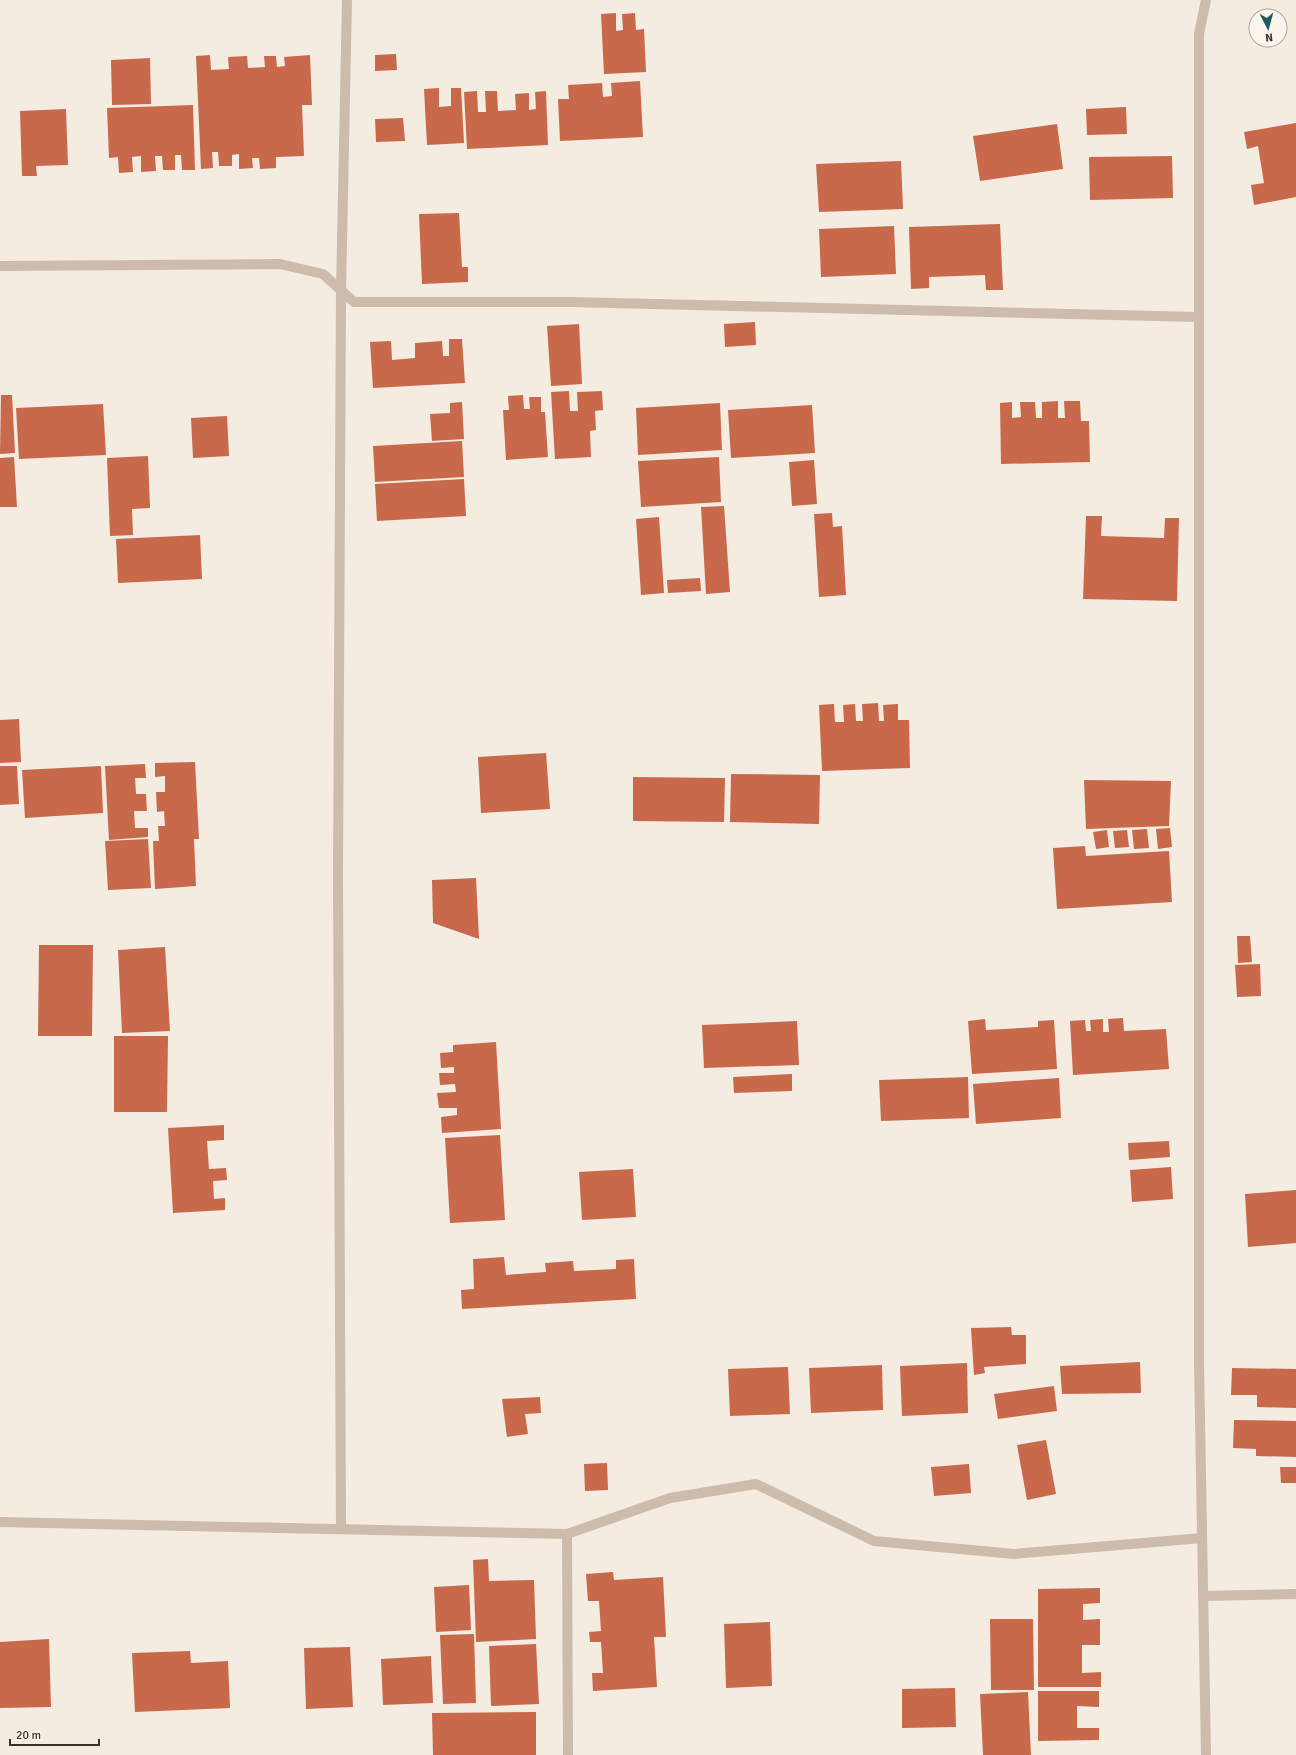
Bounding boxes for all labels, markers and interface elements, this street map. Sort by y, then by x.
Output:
north arrow [1248,8,1288,48]
text: N [1265,31,1273,44]
scale bar [10,1721,99,1747]
text: 20 m [16,1728,41,1743]

